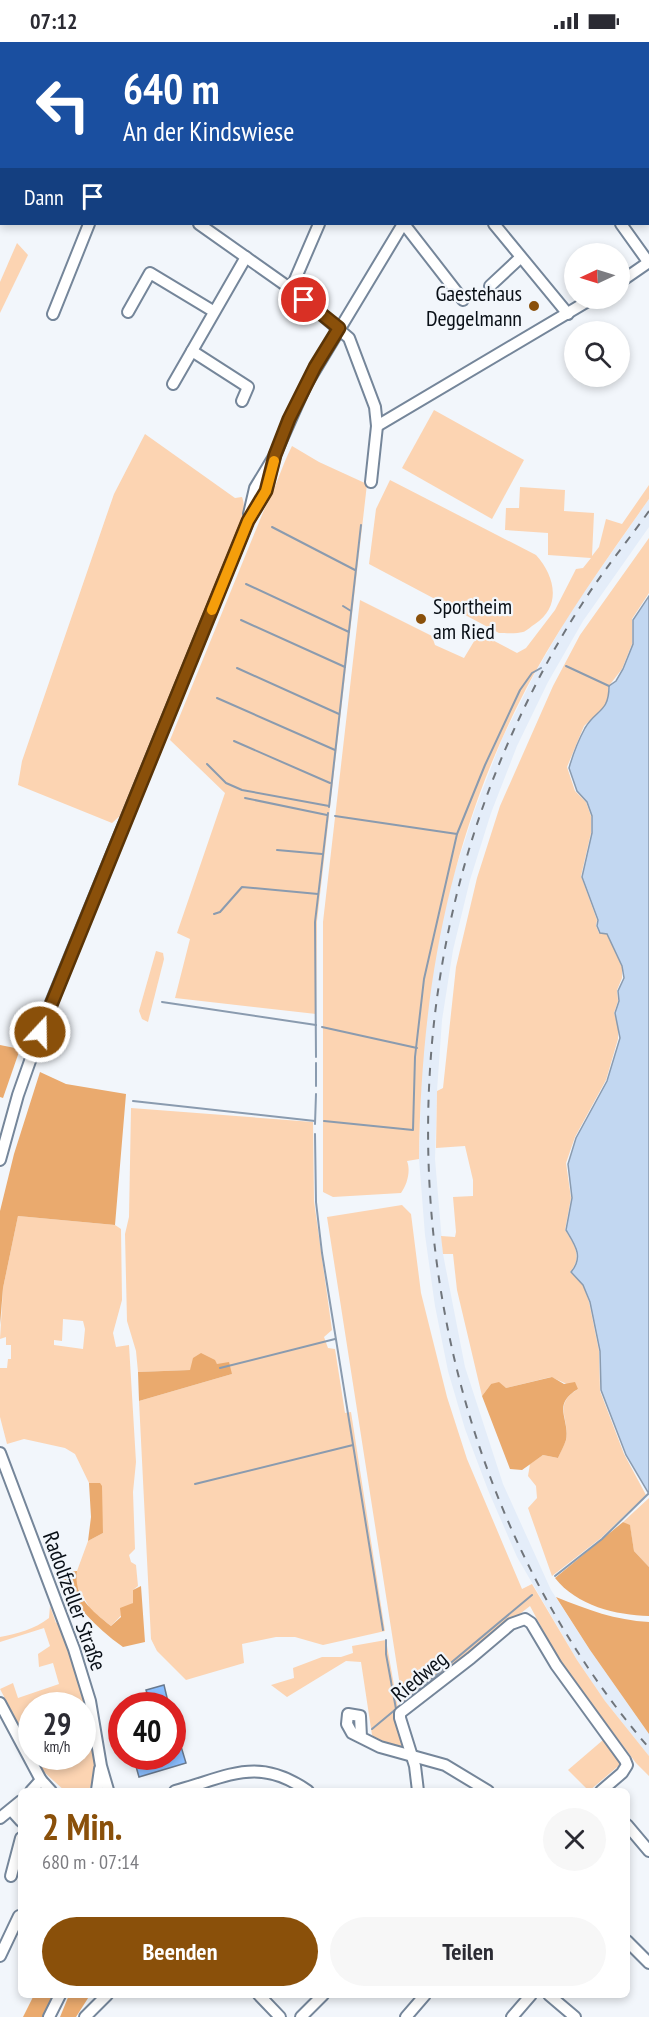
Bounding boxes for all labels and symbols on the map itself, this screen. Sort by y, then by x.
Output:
north arrow [564,243,630,309]
pin [278,274,329,325]
place label: Gaestehaus Deggelmann [426,279,522,332]
marker: Gaestehaus Deggelmann [527,299,541,313]
place label: Sportheim am Ried [433,592,512,645]
marker: Sportheim am Ried [414,612,428,626]
position arrow [8,1000,72,1064]
street label: Radolfzeller Straße [37,1528,113,1674]
street label: Riedweg [385,1644,453,1708]
speed limit sign: 40 [108,1692,186,1770]

